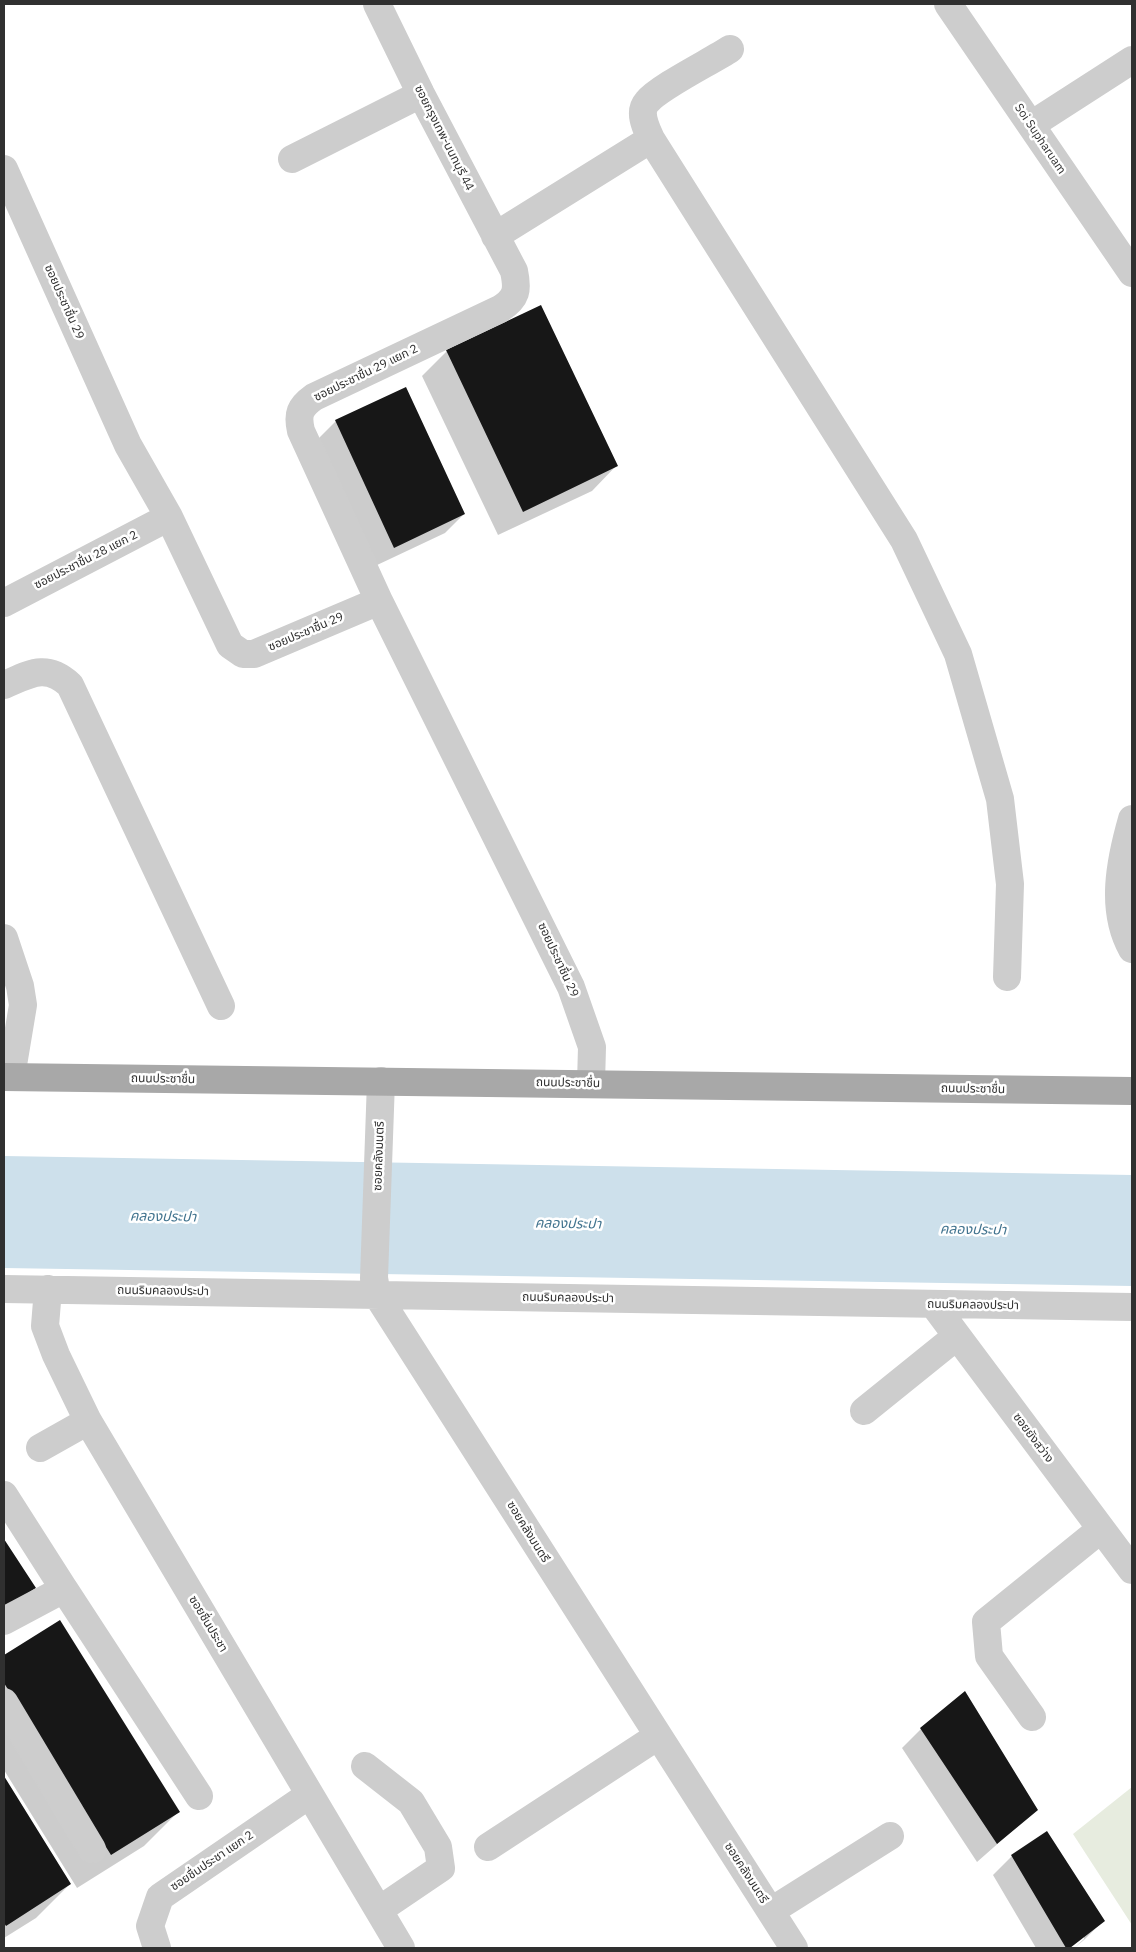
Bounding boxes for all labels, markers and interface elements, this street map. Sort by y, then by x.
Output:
street label: ซอยกรุงเทพ-นนทบุรี 44 [411,83,477,193]
street label: Soi Supharuam [1011,101,1069,177]
street label: ซอยประชาชื่น 29 [41,262,87,342]
street label: ซอยประชาชื่น 29 แยก 2 [312,342,420,404]
street label: ซอยประชาชื่น 28 แยก 2 [32,528,140,592]
street label: ซอยประชาชื่น 29 [266,610,346,654]
street label: ซอยประชาชื่น 29 [534,920,582,1000]
street label: ถนนประชาชื่น [131,1071,195,1087]
street label: ถนนประชาชื่น [536,1075,600,1091]
street label: ถนนประชาชื่น [941,1081,1005,1097]
street label: ซอยคลังมนตรี [371,1121,387,1191]
water label: คลองประปา [130,1208,196,1226]
water label: คลองประปา [535,1215,601,1233]
water label: คลองประปา [940,1221,1006,1239]
street label: ถนนริมคลองประปา [117,1283,209,1299]
street label: ถนนริมคลองประปา [522,1290,614,1306]
street label: ถนนริมคลองประปา [927,1297,1019,1313]
street label: ซอยยังสว่าง [1010,1410,1056,1466]
street label: ซอยคลังมนตรี [503,1499,553,1565]
street label: ซอยชื่นประชา [186,1593,230,1655]
street label: ซอยชื่นประชา แยก 2 [168,1828,256,1894]
street label: ซอยคลังมนตรี [721,1840,771,1906]

